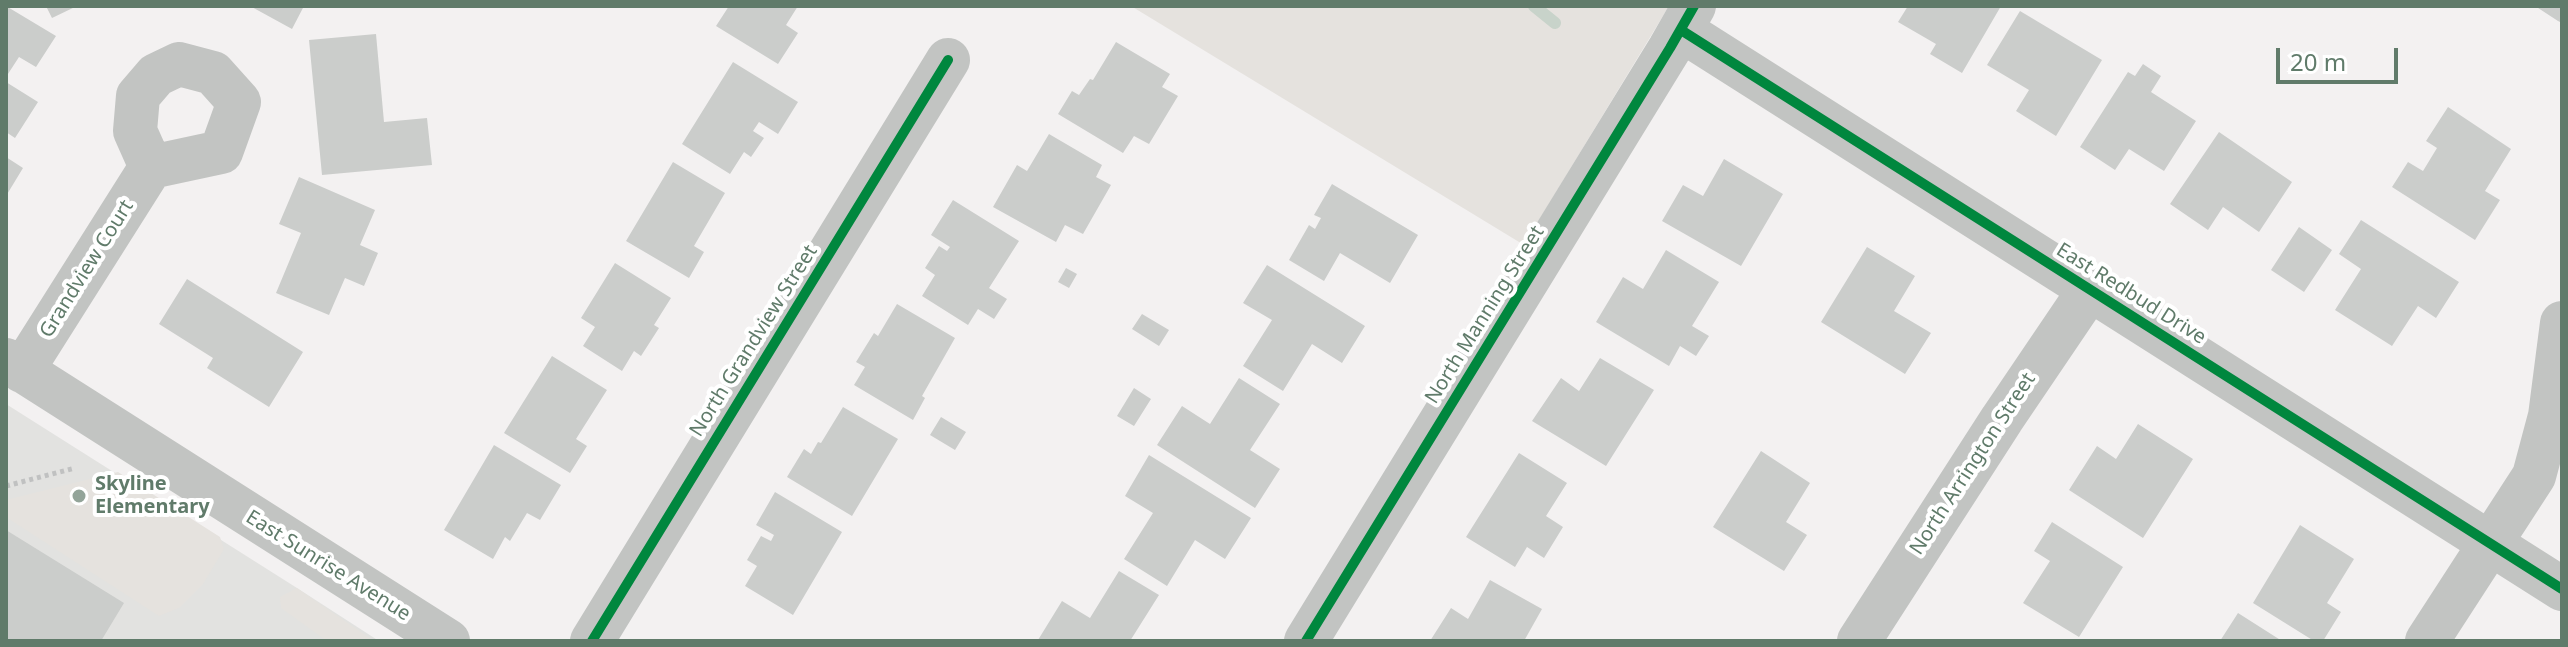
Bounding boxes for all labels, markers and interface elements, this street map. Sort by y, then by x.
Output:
scale bar [2280,32,2402,82]
text: 20 m [2290,45,2346,78]
street label: Grandview Court [35,196,139,342]
street label: North Manning Street [1420,222,1550,408]
street label: East Redbud Drive [2052,238,2210,350]
street label: North Grandview Street [685,241,823,441]
street label: North Arrington Street [1905,368,2041,560]
place label: Skyline Elementary [95,472,210,519]
marker: Skyline Elementary [70,487,88,505]
street label: East Sunrise Avenue [241,506,415,626]

